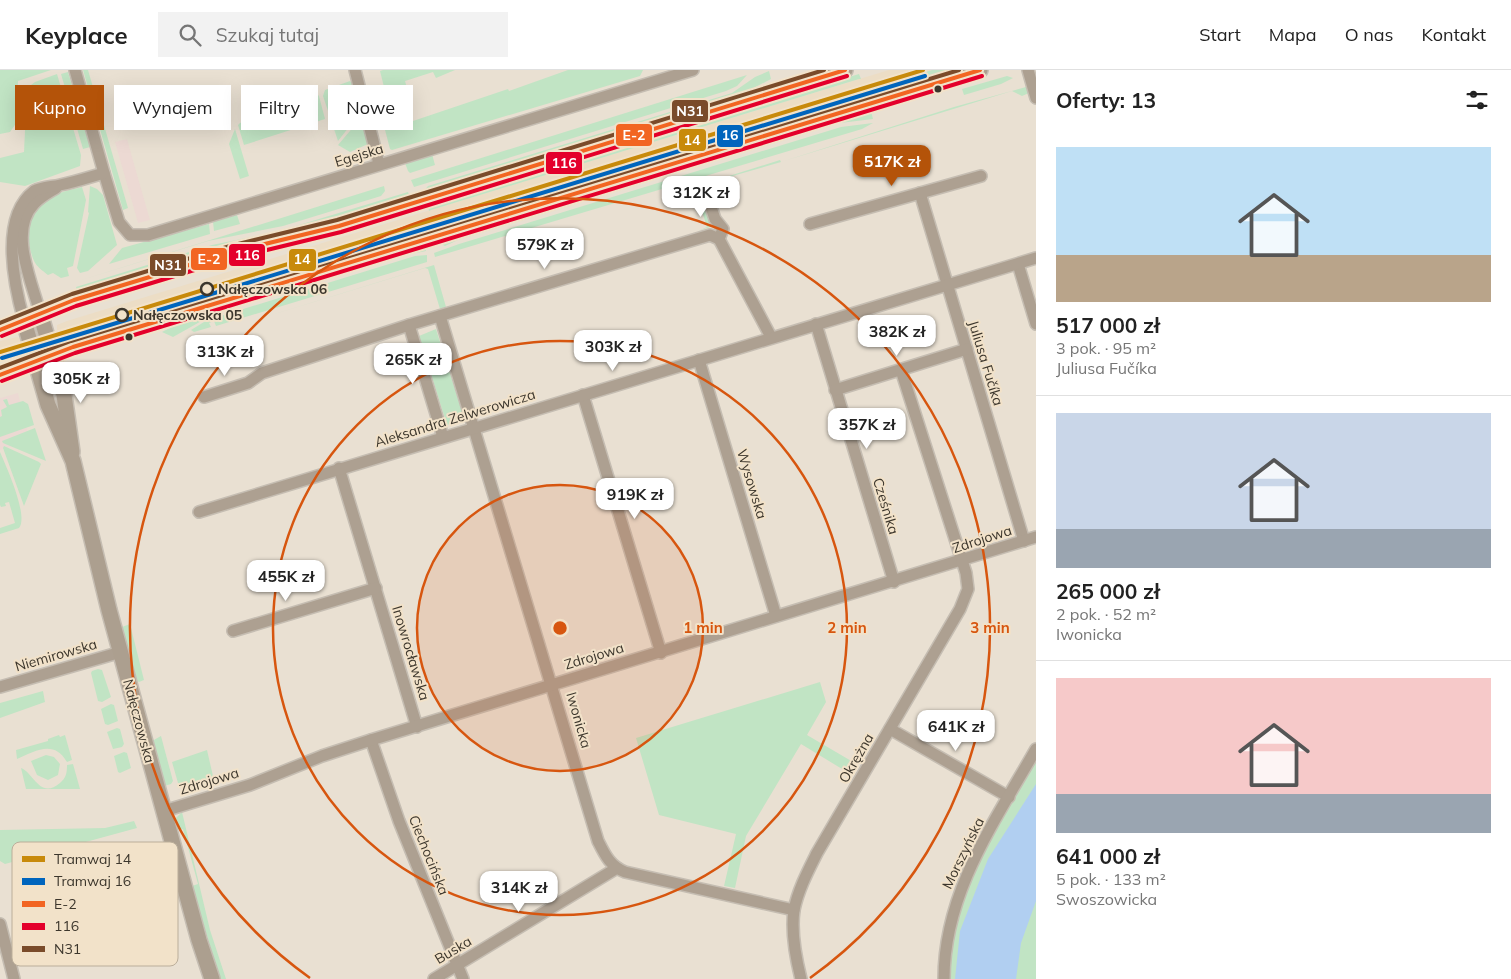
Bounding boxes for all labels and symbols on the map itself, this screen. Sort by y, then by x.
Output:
unlabelled marker [933,84,943,94]
line badge: N31 [671,99,709,123]
text: N31 [676,102,704,120]
line badge: E-2 [615,123,653,147]
line badge: 16 [716,124,744,148]
text: E-2 [623,126,645,144]
text: 16 [722,126,738,144]
line badge: 14 [678,128,707,152]
text: 14 [684,131,701,149]
street label: Egejska [332,139,386,171]
pin: 517K zł [846,144,938,187]
line badge: 116 [545,151,583,175]
text: 116 [551,154,577,172]
pin: 312K zł [655,176,747,218]
pin: 579K zł [499,228,591,270]
line badge: 116 [228,243,266,267]
text: 116 [234,246,260,264]
line badge: E-2 [190,247,228,271]
line badge: 14 [288,248,317,272]
text: E-2 [198,250,220,268]
text: 14 [294,250,311,268]
line badge: N31 [149,253,187,277]
text: N31 [154,256,182,274]
place label: Nałęczowska 06 [218,280,327,298]
marker: Nałęczowska 06 [200,282,214,296]
place label: Nałęczowska 05 [133,306,242,324]
marker: Nałęczowska 05 [115,308,129,322]
pin: 382K zł [851,314,943,357]
street label: Juliusa Fučíka [965,318,1007,408]
pin: 303K zł [567,330,659,372]
unlabelled marker [124,332,134,342]
pin: 313K zł [179,334,271,377]
pin: 265K zł [367,342,459,385]
pin: 305K zł [35,362,127,404]
street label: Aleksandra Zelwerowicza [373,385,537,451]
pin: 357K zł [821,408,913,450]
street label: Wysowska [733,447,771,521]
street label: Cześnika [869,476,903,536]
pin: 919K zł [589,478,681,520]
street label: Zdrojowa [950,521,1014,557]
pin: 455K zł [240,560,332,602]
street label: Inowrocławska [388,604,434,702]
text: 1 min [683,618,723,637]
text: 2 min [827,618,867,637]
text: 3 min [970,618,1010,637]
centre of rings [551,619,569,637]
street label: Niemirowska [13,635,99,675]
street label: Zdrojowa [562,638,626,674]
street label: Nałęczowska [119,677,159,765]
street label: Iwonicka [562,690,596,750]
pin: 641K zł [910,710,1002,752]
street label: Okrężna [835,730,877,786]
street label: Zdrojowa [177,763,241,799]
street label: Ciechocińska [405,812,453,898]
street label: Morszyńska [938,814,988,892]
legend [12,842,178,966]
text: Tramwaj 14 [54,850,132,868]
pin: 314K zł [473,870,565,913]
text: Tramwaj 16 [54,872,131,890]
text: E-2 [54,895,77,913]
text: 116 [54,917,79,935]
street label: Buska [431,932,475,968]
text: N31 [54,940,81,958]

